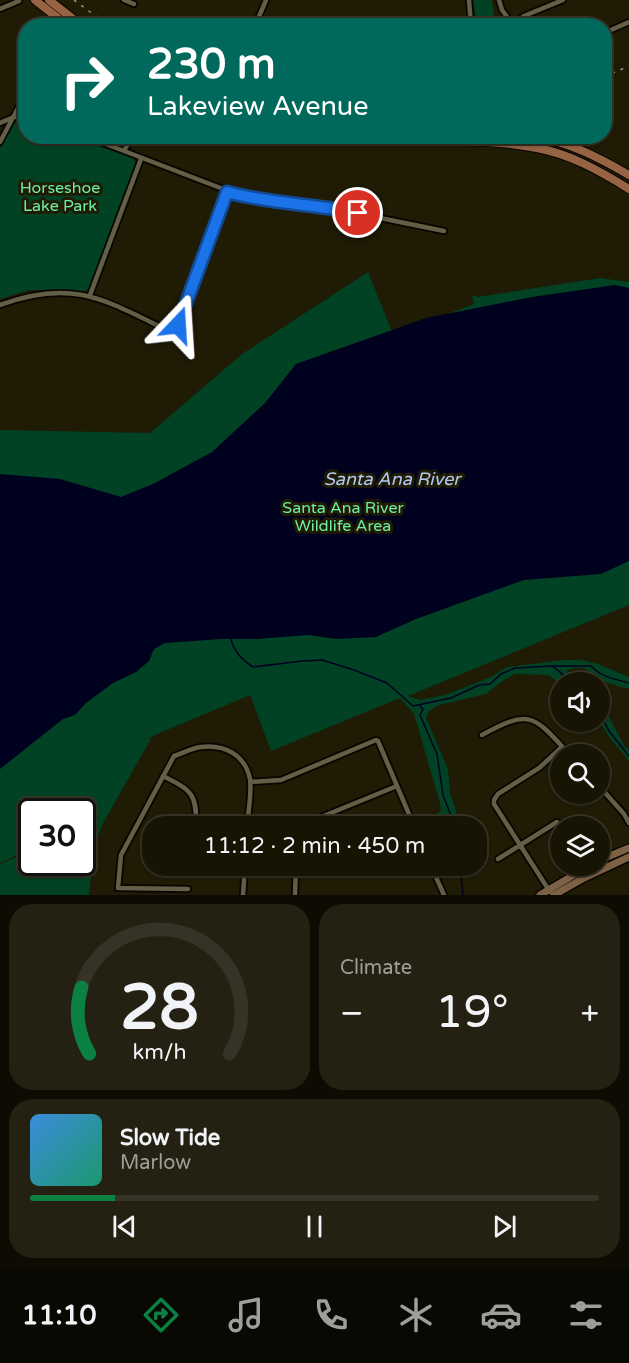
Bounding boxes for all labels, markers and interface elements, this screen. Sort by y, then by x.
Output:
text: 230 m [147,39,276,90]
icon: right [48,42,126,120]
text: Lakeview Avenue [147,90,369,123]
park label: Horseshoe Lake Park [20,178,100,216]
pin [332,187,383,238]
icon: arrive [341,196,374,229]
position arrow [146,293,210,357]
water label: Santa Ana River [324,468,462,490]
park label: Santa Ana River Wildlife Area [282,498,405,536]
map controls [550,672,610,876]
button: sound [550,672,610,732]
button: search [550,744,610,804]
speed limit sign: 30 [18,798,96,876]
button: layers [550,816,610,876]
text: 11:12 · 2 min · 450 m [204,833,425,859]
text: Climate [340,956,412,980]
text: 28 [120,971,199,1046]
text: 19° [435,986,509,1040]
text: − [340,994,364,1033]
text: + [580,994,599,1033]
text: km/h [133,1039,186,1065]
text: Slow Tide [120,1125,220,1151]
text: Marlow [120,1151,191,1175]
icon: previous [108,1210,141,1243]
icon: pause [298,1210,331,1243]
icon: next [488,1210,521,1243]
icon: directions [140,1294,182,1336]
icon: music [225,1294,267,1336]
icon: phone [310,1294,352,1336]
icon: climate [395,1294,437,1336]
icon: car [480,1294,522,1336]
icon: filters [565,1294,607,1336]
text: 11:10 [22,1299,96,1332]

